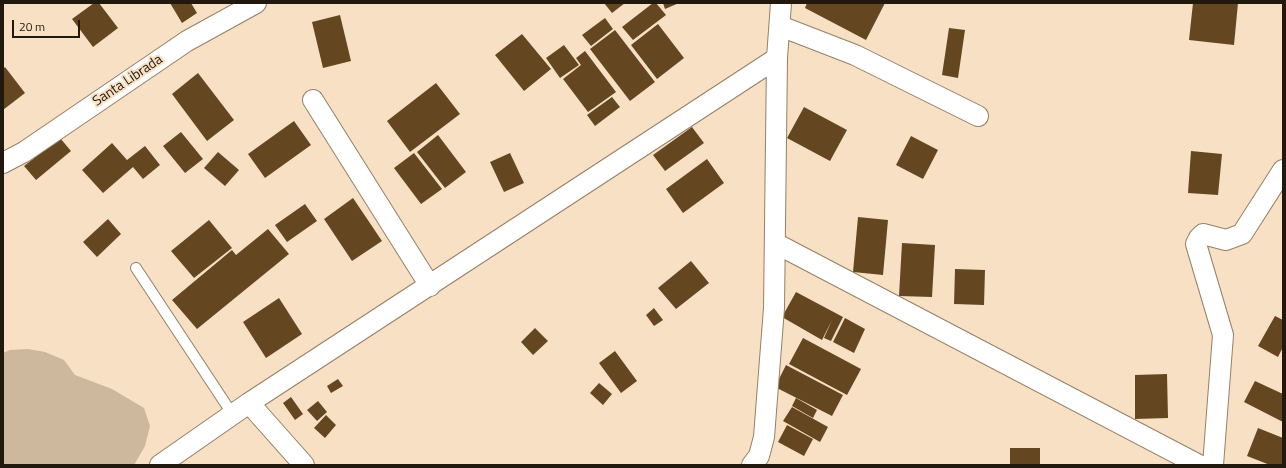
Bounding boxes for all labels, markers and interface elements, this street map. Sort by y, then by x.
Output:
scale bar [14,12,82,38]
text: 20 m [19,17,45,36]
street label: Santa Librada [90,52,166,110]

